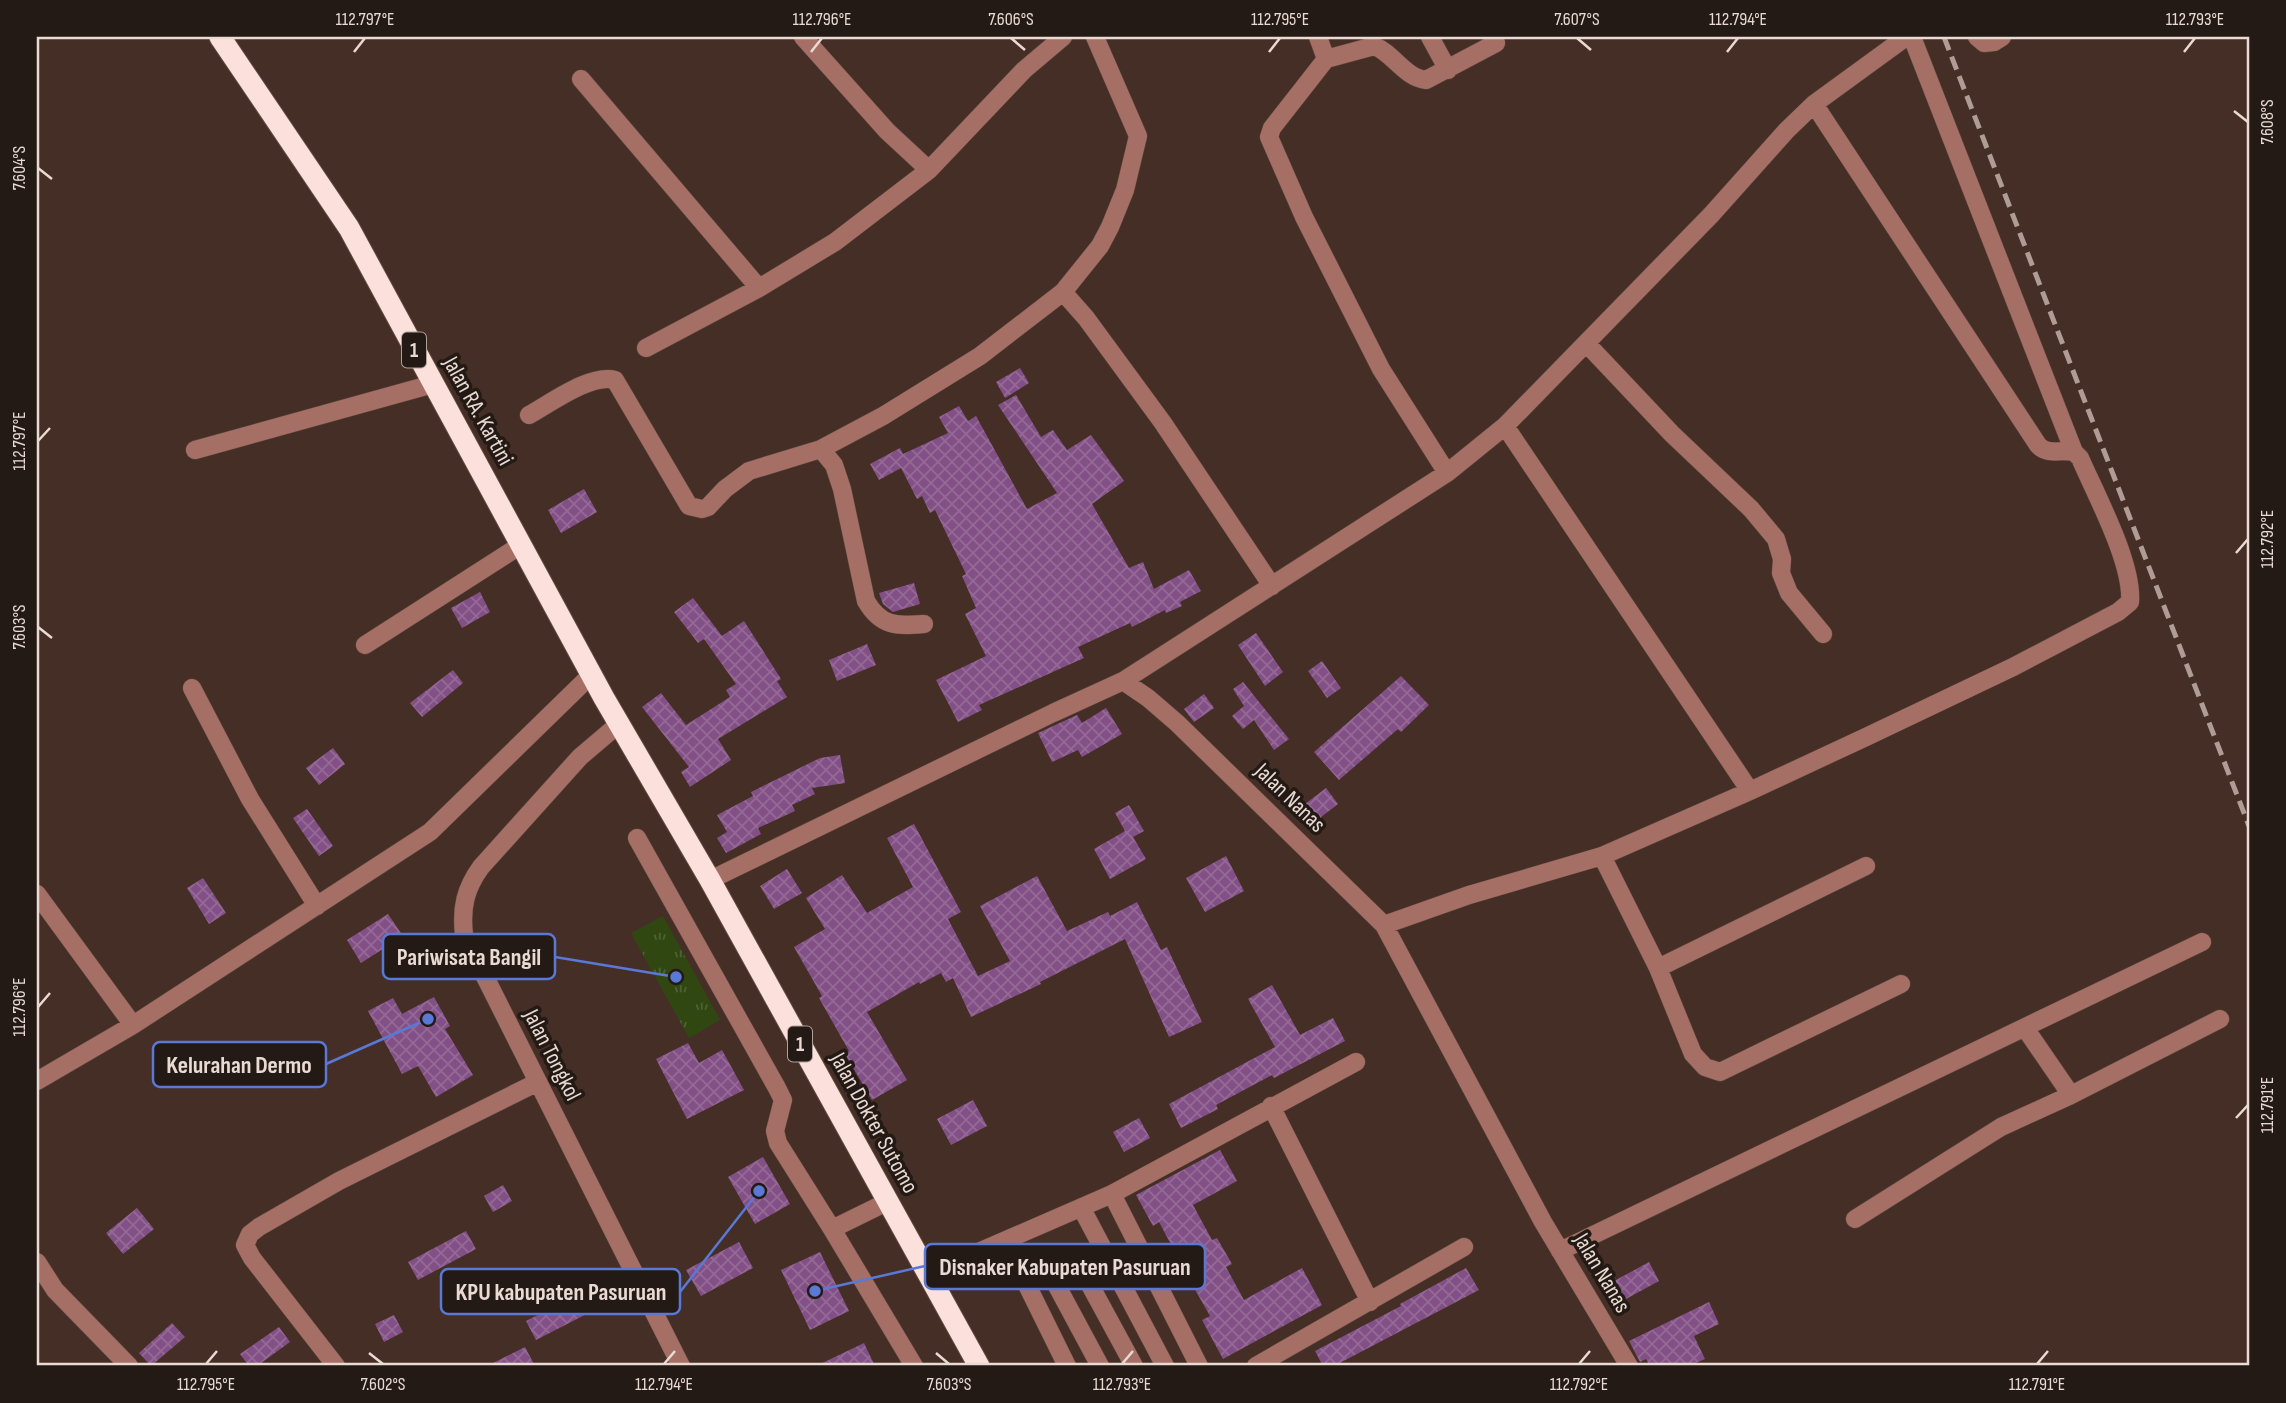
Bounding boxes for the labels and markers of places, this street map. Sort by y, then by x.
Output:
callout: Pariwisata Bangil [383,934,555,979]
callout: Kelurahan Dermo [153,1042,326,1087]
callout: Disnaker Kabupaten Pasuruan [925,1244,1205,1289]
callout: KPU kabupaten Pasuruan [441,1269,680,1314]

